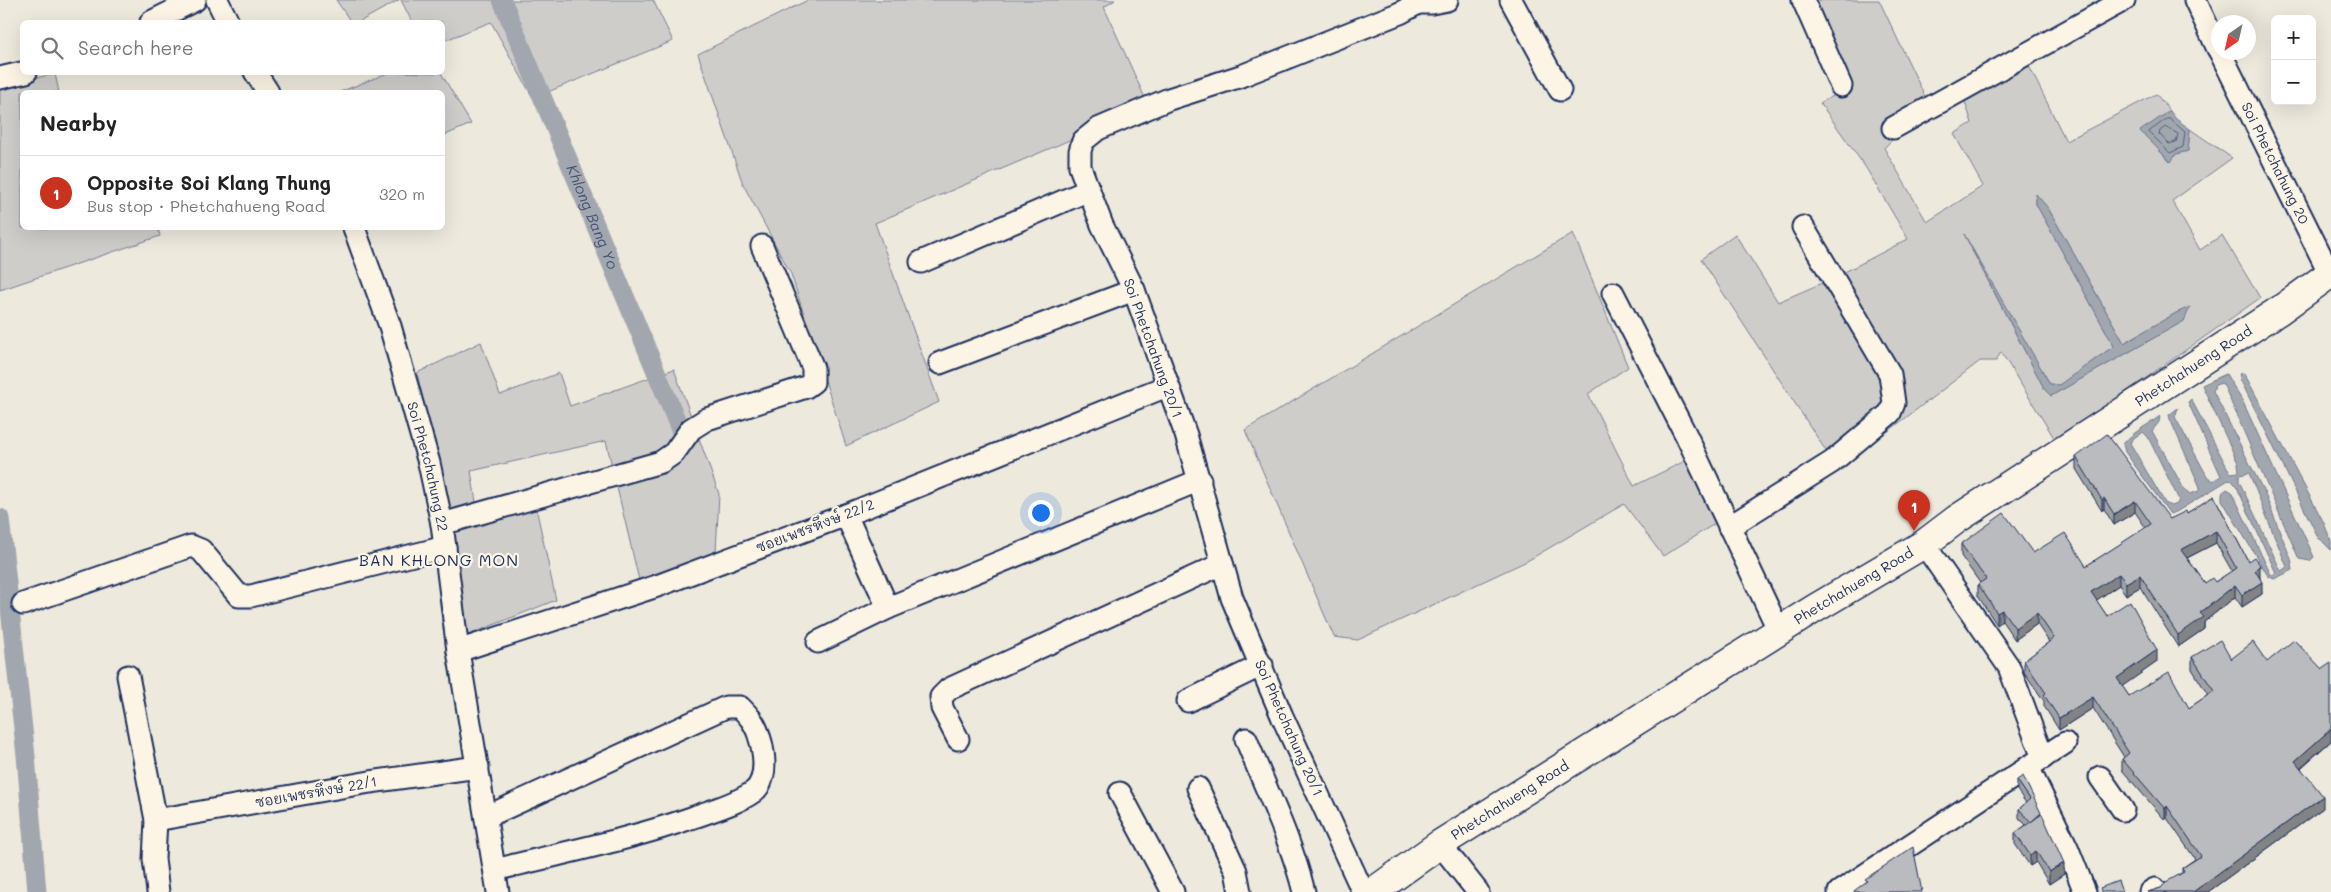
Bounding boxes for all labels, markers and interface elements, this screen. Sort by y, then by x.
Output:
north arrow [2211,15,2256,60]
map controls [2271,15,2316,105]
button: + [2271,15,2316,60]
search box [20,20,445,75]
icon: search [38,34,66,62]
text: Search here [78,35,194,60]
button: − [2271,60,2316,105]
street label: Soi Phetchahung 20 [2237,99,2314,227]
text: Nearby [40,109,117,136]
water label: Khlong Bang Yo [562,161,624,272]
text: Opposite Soi Klang Thung [87,170,331,195]
text: 1 [52,183,60,204]
text: 320 m [379,183,425,204]
text: Bus stop · Phetchahueng Road [87,195,325,216]
street label: Soi Phetchahung 20/1 [1119,275,1188,420]
street label: Phetchahueng Road [2131,321,2255,410]
street label: Soi Phetchahung 22 [403,399,453,532]
pin: 1 [1898,490,1930,531]
street label: ซอยเพชรหึงษ์ 22/2 [753,494,877,557]
your location [1028,500,1054,526]
street label: Phetchahueng Road [1790,542,1917,628]
district label: BAN KHLONG MON [359,549,519,570]
street label: Soi Phetchahung 20/1 [1251,657,1328,799]
street label: Phetchahueng Road [1447,755,1572,844]
street label: ซอยเพชรหึงษ์ 22/1 [253,771,378,812]

